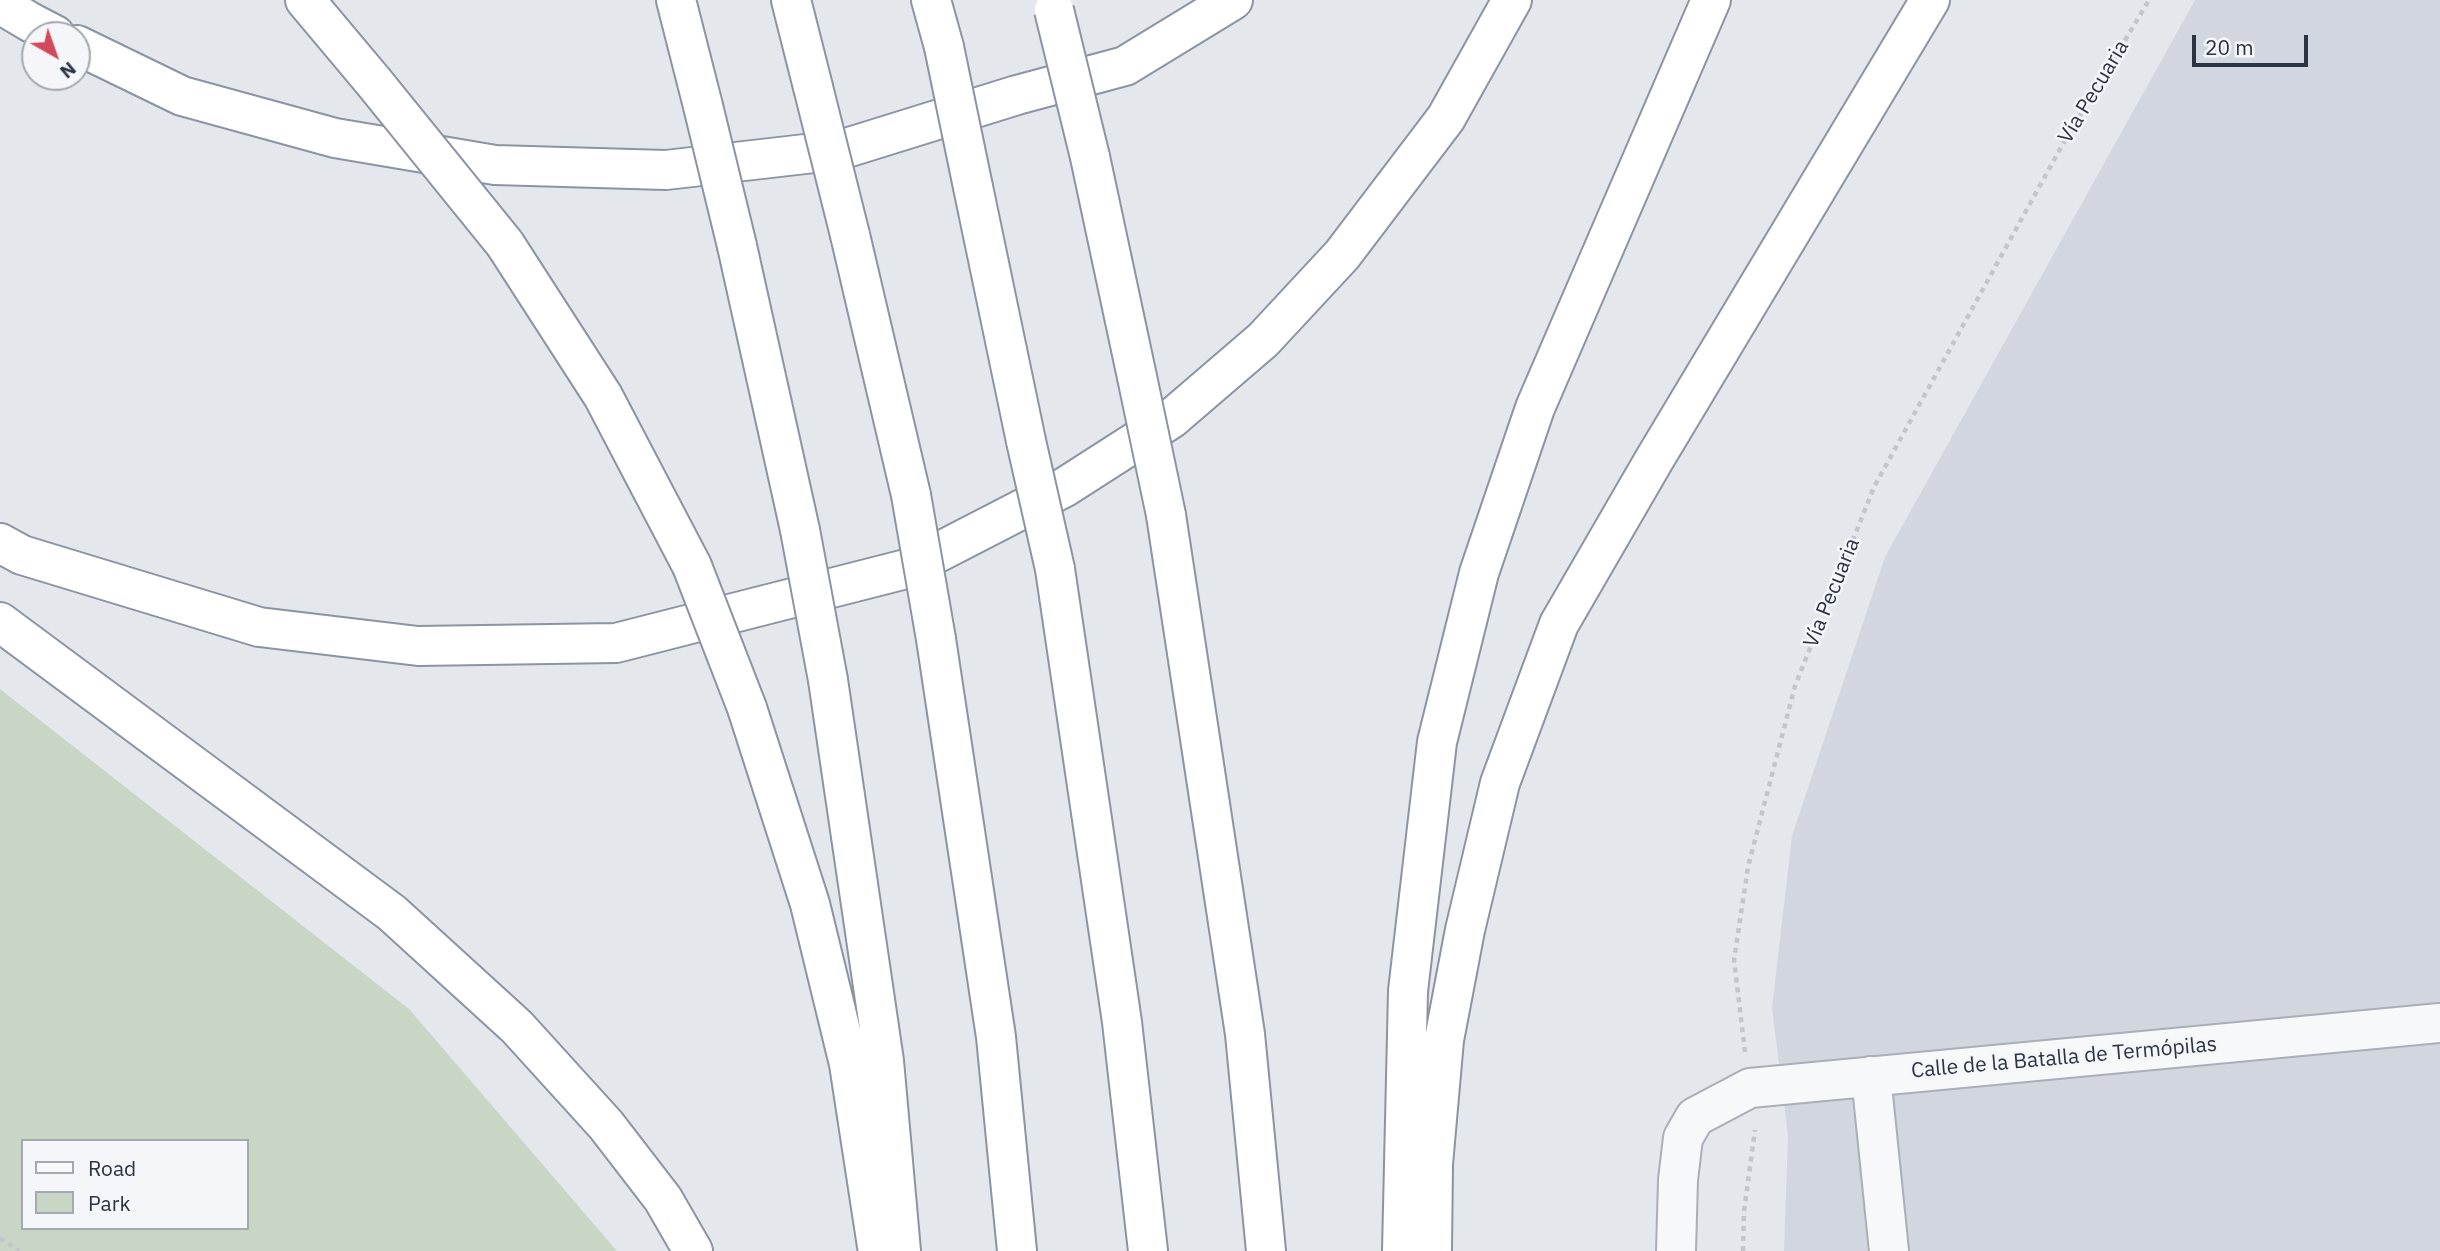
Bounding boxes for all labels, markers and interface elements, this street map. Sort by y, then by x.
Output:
north arrow [21,21,91,91]
scale bar [2195,21,2310,65]
text: 20 m [2205,33,2254,61]
street label: Vía Pecuaria [2053,36,2135,148]
text: N [55,57,81,84]
street label: Vía Pecuaria [1799,535,1865,651]
street label: Calle de la Batalla de Termópilas [1910,1032,2218,1084]
legend [21,1139,248,1230]
text: Road [88,1154,136,1182]
text: Park [88,1189,131,1217]

